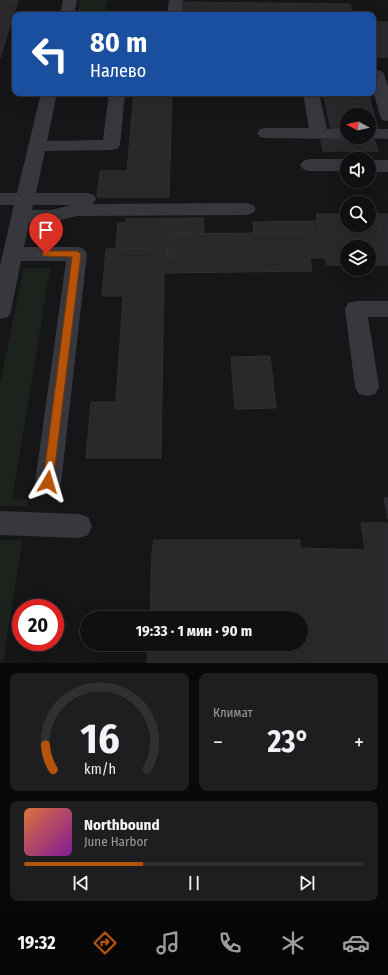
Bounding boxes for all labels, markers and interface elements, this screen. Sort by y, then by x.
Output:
text: 80 m [90,26,147,59]
icon: left [24,28,76,80]
text: Налево [90,60,146,82]
north arrow [340,108,376,144]
map controls [340,108,376,276]
button: sound [340,152,376,188]
button: search [340,196,376,232]
pin [29,213,63,254]
icon: arrive [35,219,57,241]
button: layers [340,240,376,276]
position arrow [27,461,69,503]
speed limit sign: 20 [12,599,64,651]
text: 19:33 · 1 мин · 90 m [136,622,252,640]
text: Климат [213,705,253,720]
text: 16 [80,714,119,764]
text: 23° [267,724,310,760]
text: − [213,729,223,756]
text: + [354,729,364,756]
text: km/h [84,761,115,778]
text: Northbound [84,816,160,834]
text: June Harbor [84,834,148,849]
icon: previous [70,872,92,894]
icon: pause [183,872,205,894]
icon: next [296,872,318,894]
icon: directions [91,929,119,957]
icon: music [154,929,182,957]
icon: phone [216,929,244,957]
icon: climate [279,929,307,957]
icon: car [342,929,370,957]
text: 19:32 [17,932,56,954]

